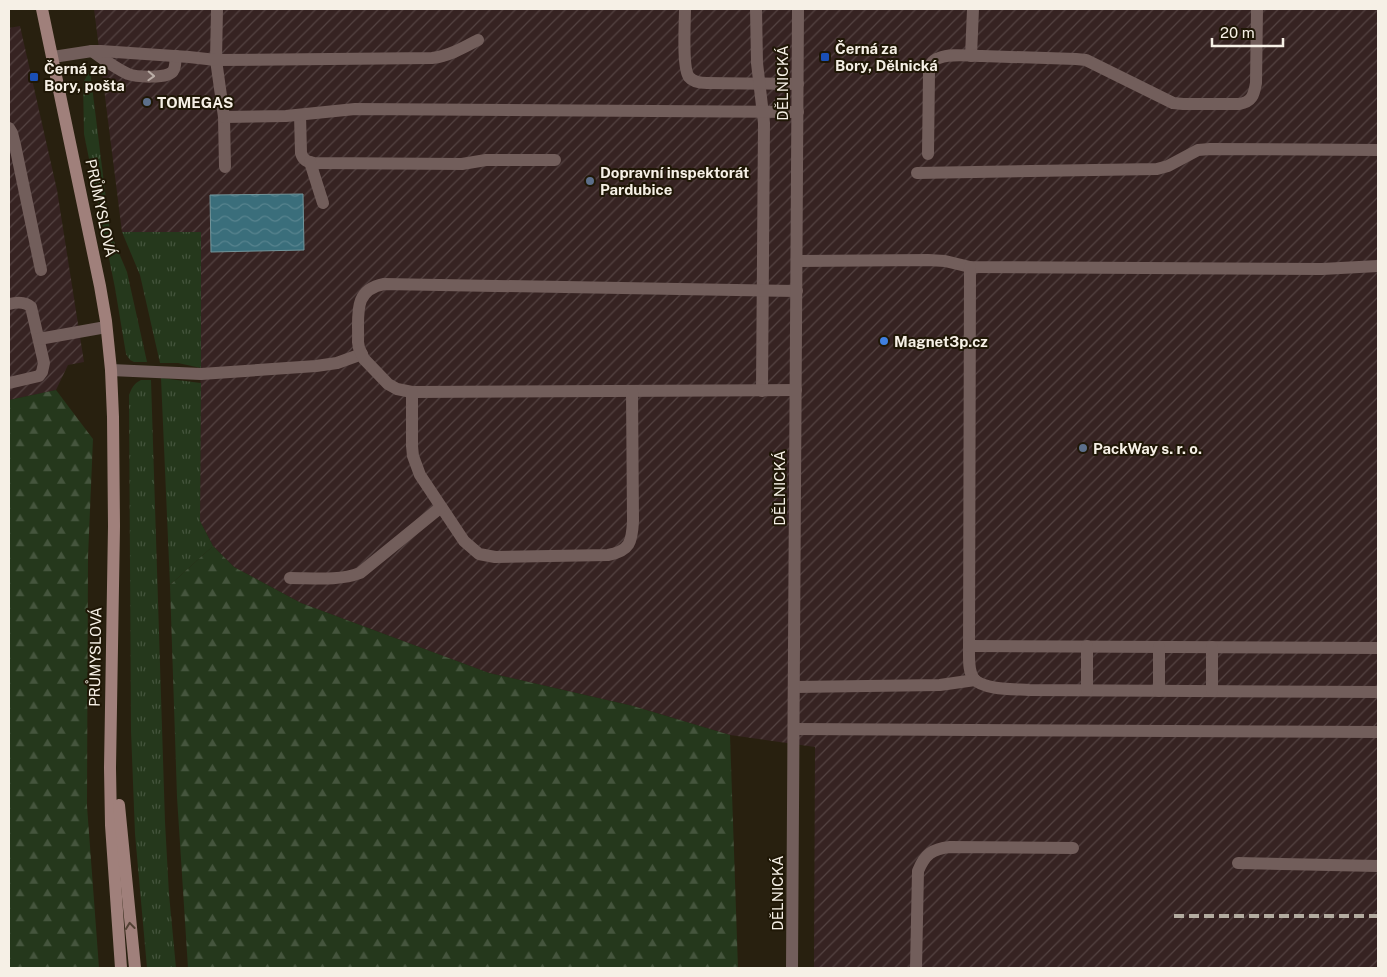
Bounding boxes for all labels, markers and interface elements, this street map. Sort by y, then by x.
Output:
scale bar [1212,15,1283,47]
text: 20 m [1220,24,1255,41]
place label: Černá za Bory, Dělnická [835,40,938,74]
street label: DĚLNICKÁ [774,45,791,121]
marker: Černá za Bory, Dělnická [819,51,831,63]
place label: Černá za Bory, pošta [44,60,125,94]
marker: Černá za Bory, pošta [28,71,40,83]
one-way arrow [148,71,155,81]
place label: TOMEGAS [157,94,233,111]
marker: TOMEGAS [141,96,153,108]
street label: PRŮMYSLOVÁ [82,157,121,259]
place label: Dopravní inspektorát Pardubice [600,164,749,198]
marker: Dopravní inspektorát Pardubice [584,175,596,187]
place label: Magnet3p.cz [894,333,988,350]
marker: Magnet3p.cz [878,335,890,347]
place label: PackWay s. r. o. [1093,440,1202,457]
marker: PackWay s. r. o. [1077,442,1089,454]
street label: DĚLNICKÁ [771,450,788,526]
street label: PRŮMYSLOVÁ [85,607,104,707]
street label: DĚLNICKÁ [769,855,786,931]
one-way arrow [125,922,136,930]

